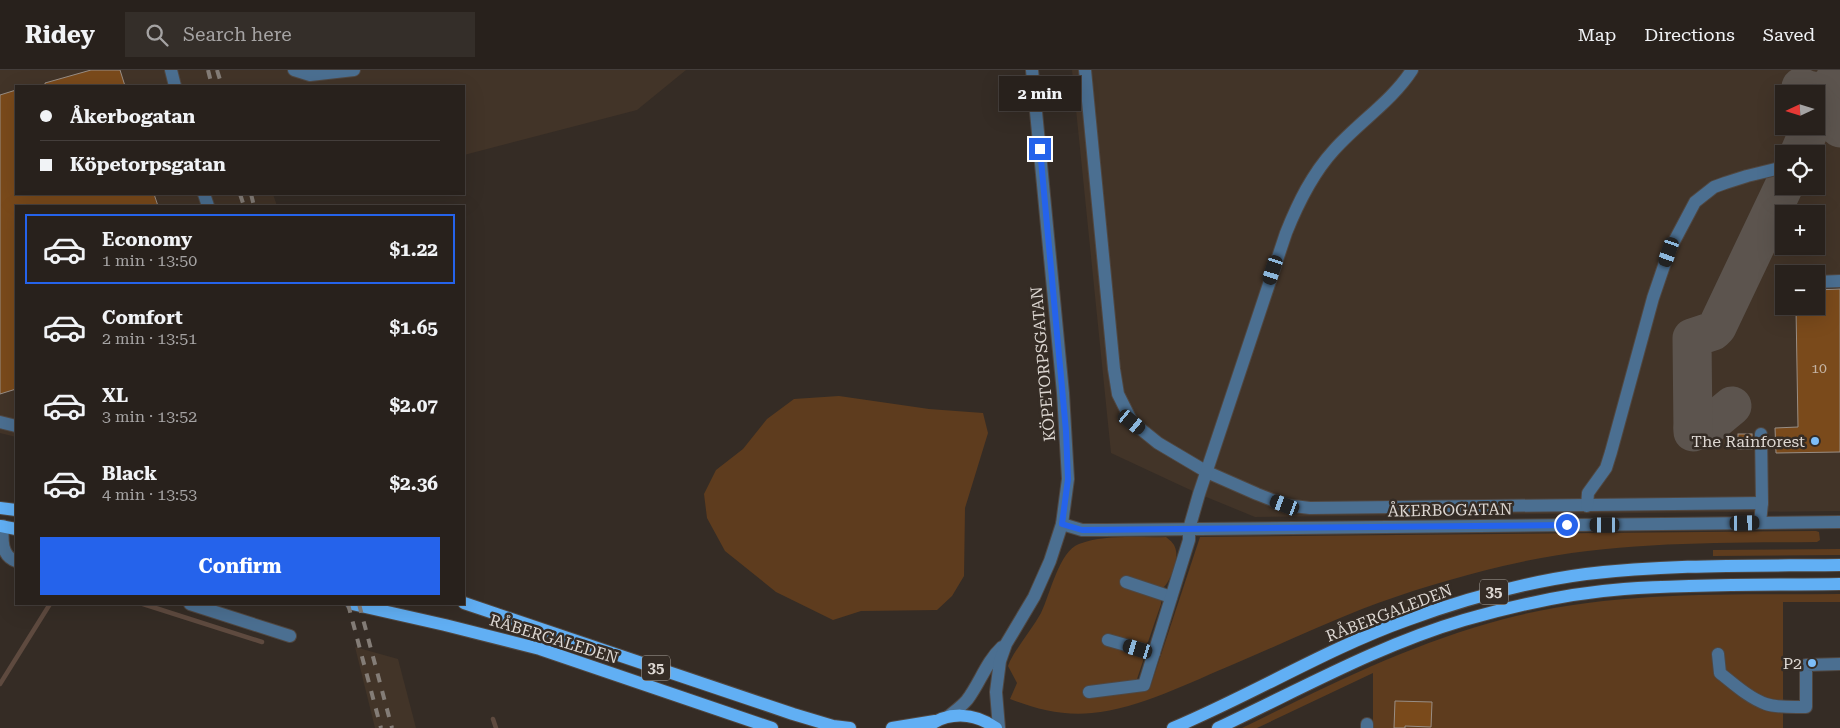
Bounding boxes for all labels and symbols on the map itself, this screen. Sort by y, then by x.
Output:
callout: 2 min [999,77,1081,112]
north arrow [1775,85,1825,135]
route end [1029,138,1051,160]
car [1657,235,1680,269]
car [1261,253,1284,287]
street label: KÖPETORPSGATAN [1027,285,1059,442]
house number: 10 [1811,360,1827,376]
car [1115,407,1148,437]
place label: The Rainforest [1691,432,1805,451]
marker: The Rainforest [1809,435,1821,447]
car [1268,493,1301,517]
street label: ÅKERBOGATAN [1387,499,1513,521]
route start [1556,514,1578,536]
car [1729,515,1760,531]
car [1590,518,1620,533]
street label: RÅBERGALEDEN [1323,580,1455,646]
road number: 35 [1480,580,1508,604]
street label: RÅBERGALEDEN [487,610,621,668]
car [1121,637,1154,661]
place label: P2 [1783,654,1802,673]
road number: 35 [642,656,670,680]
marker: P2 [1806,657,1818,669]

